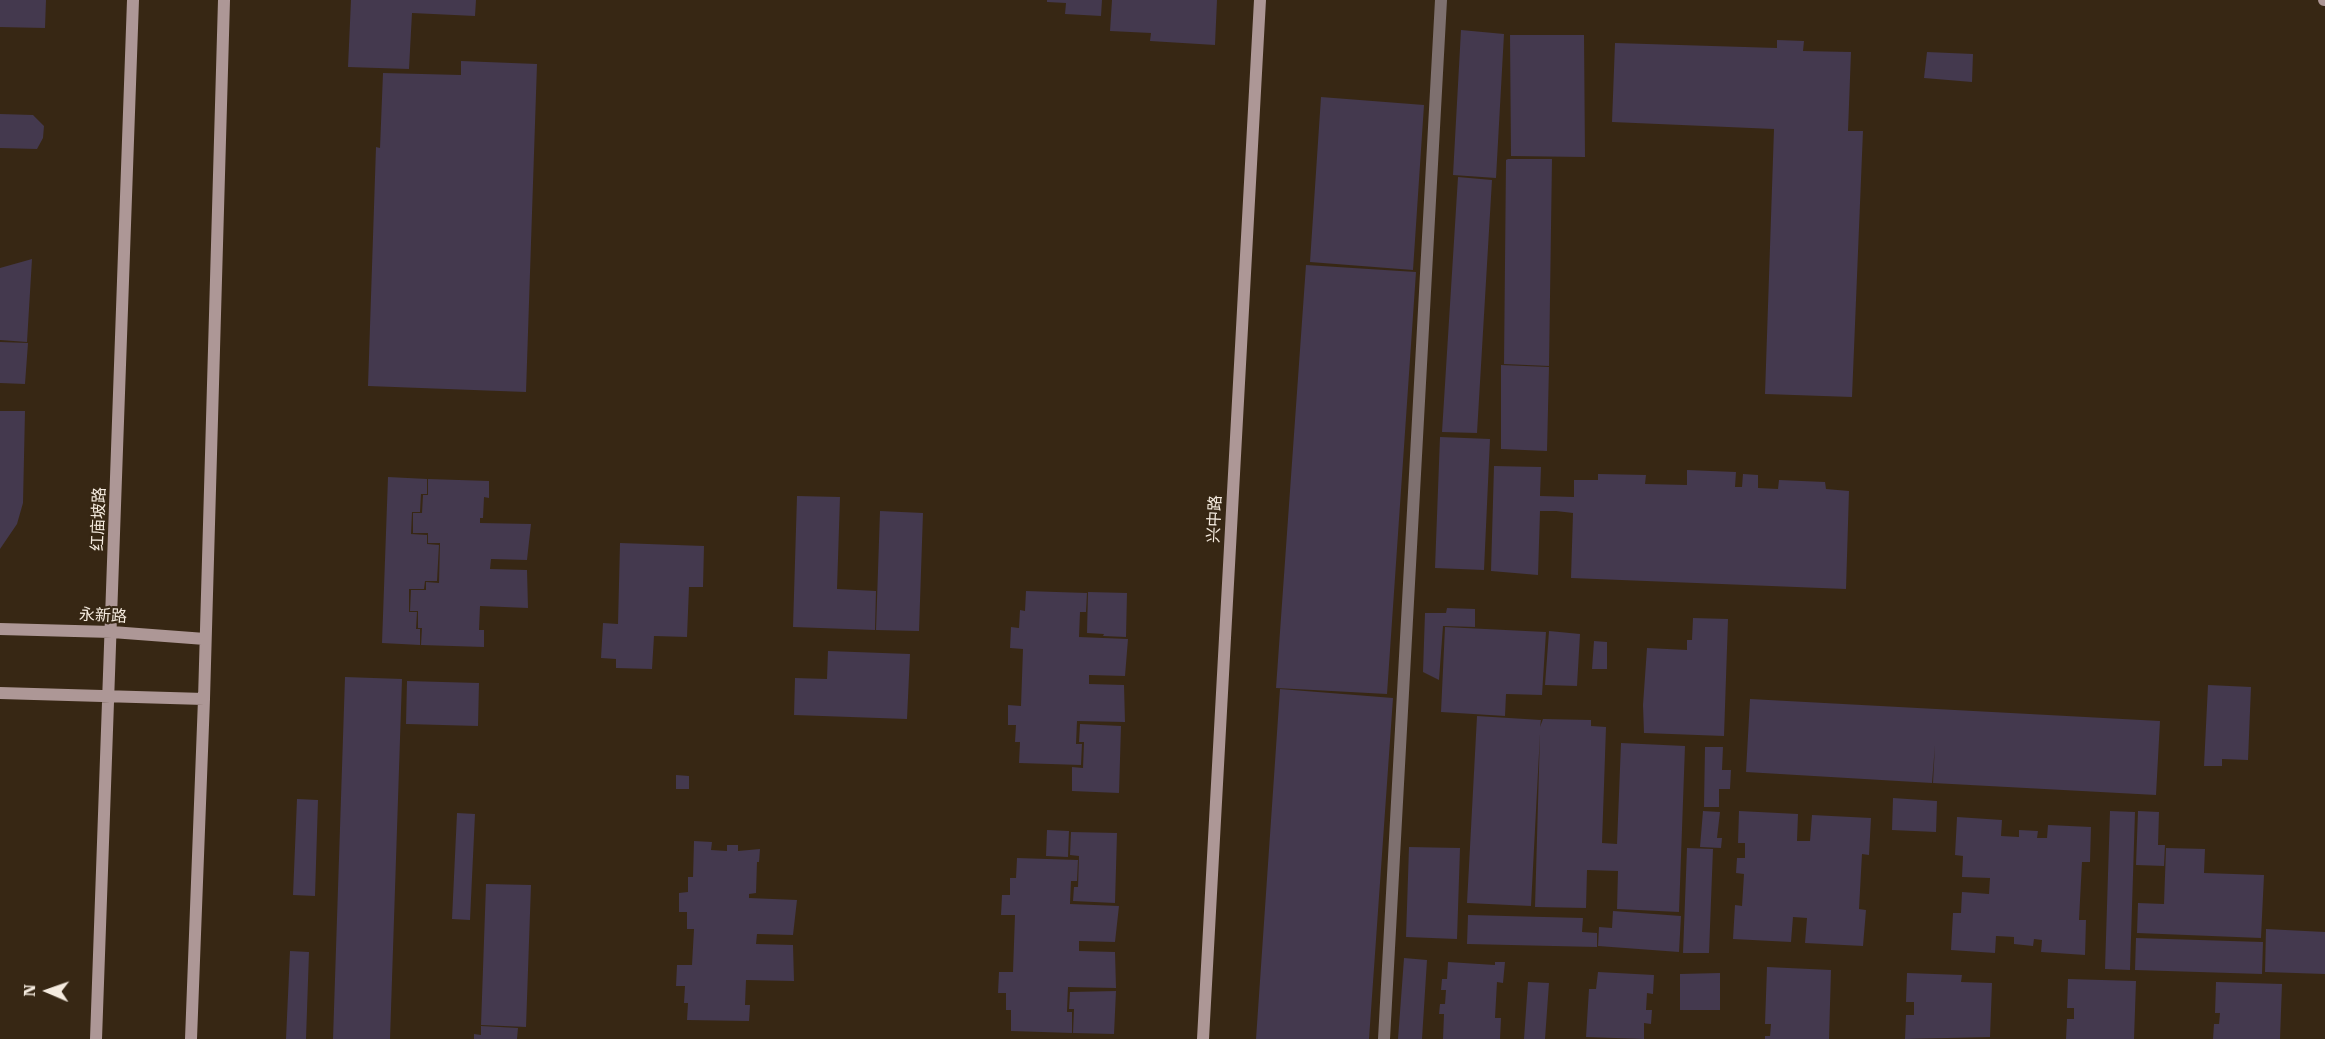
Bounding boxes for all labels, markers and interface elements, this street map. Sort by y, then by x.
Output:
street label: 红庙坡路 [88,487,110,551]
street label: 兴中路 [1204,495,1226,543]
street label: 永新路 [79,605,127,627]
north arrow [18,961,78,1021]
text: N [20,984,39,997]

